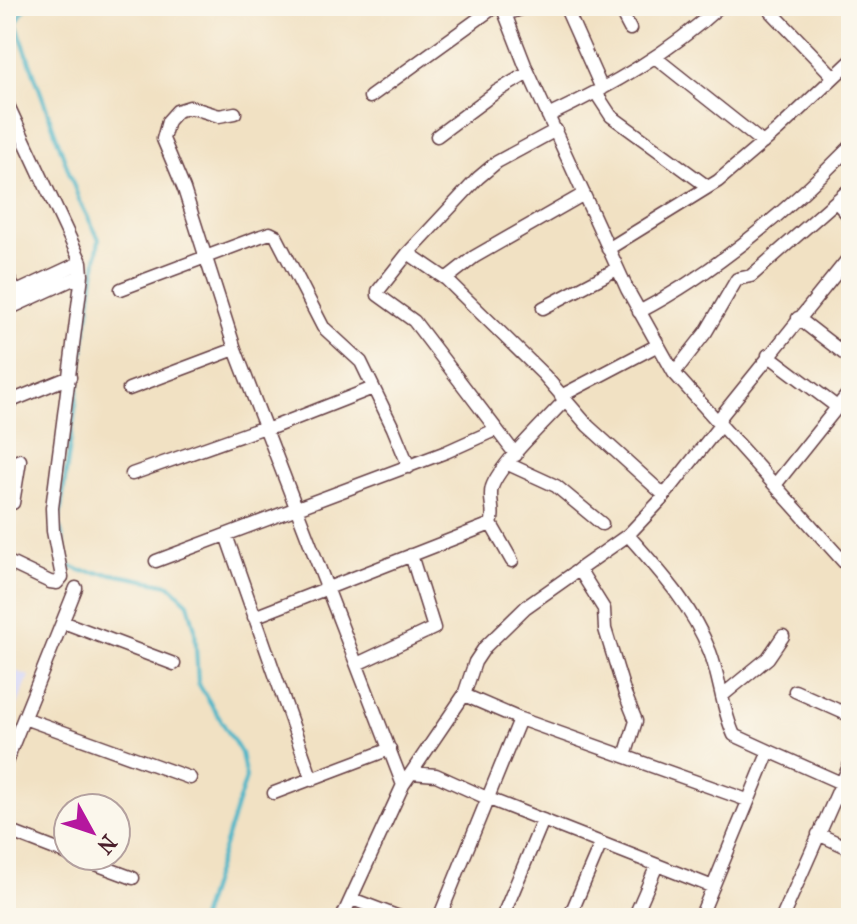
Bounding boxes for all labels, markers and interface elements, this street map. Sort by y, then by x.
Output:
north arrow [52,792,132,872]
text: N [91,829,122,859]

